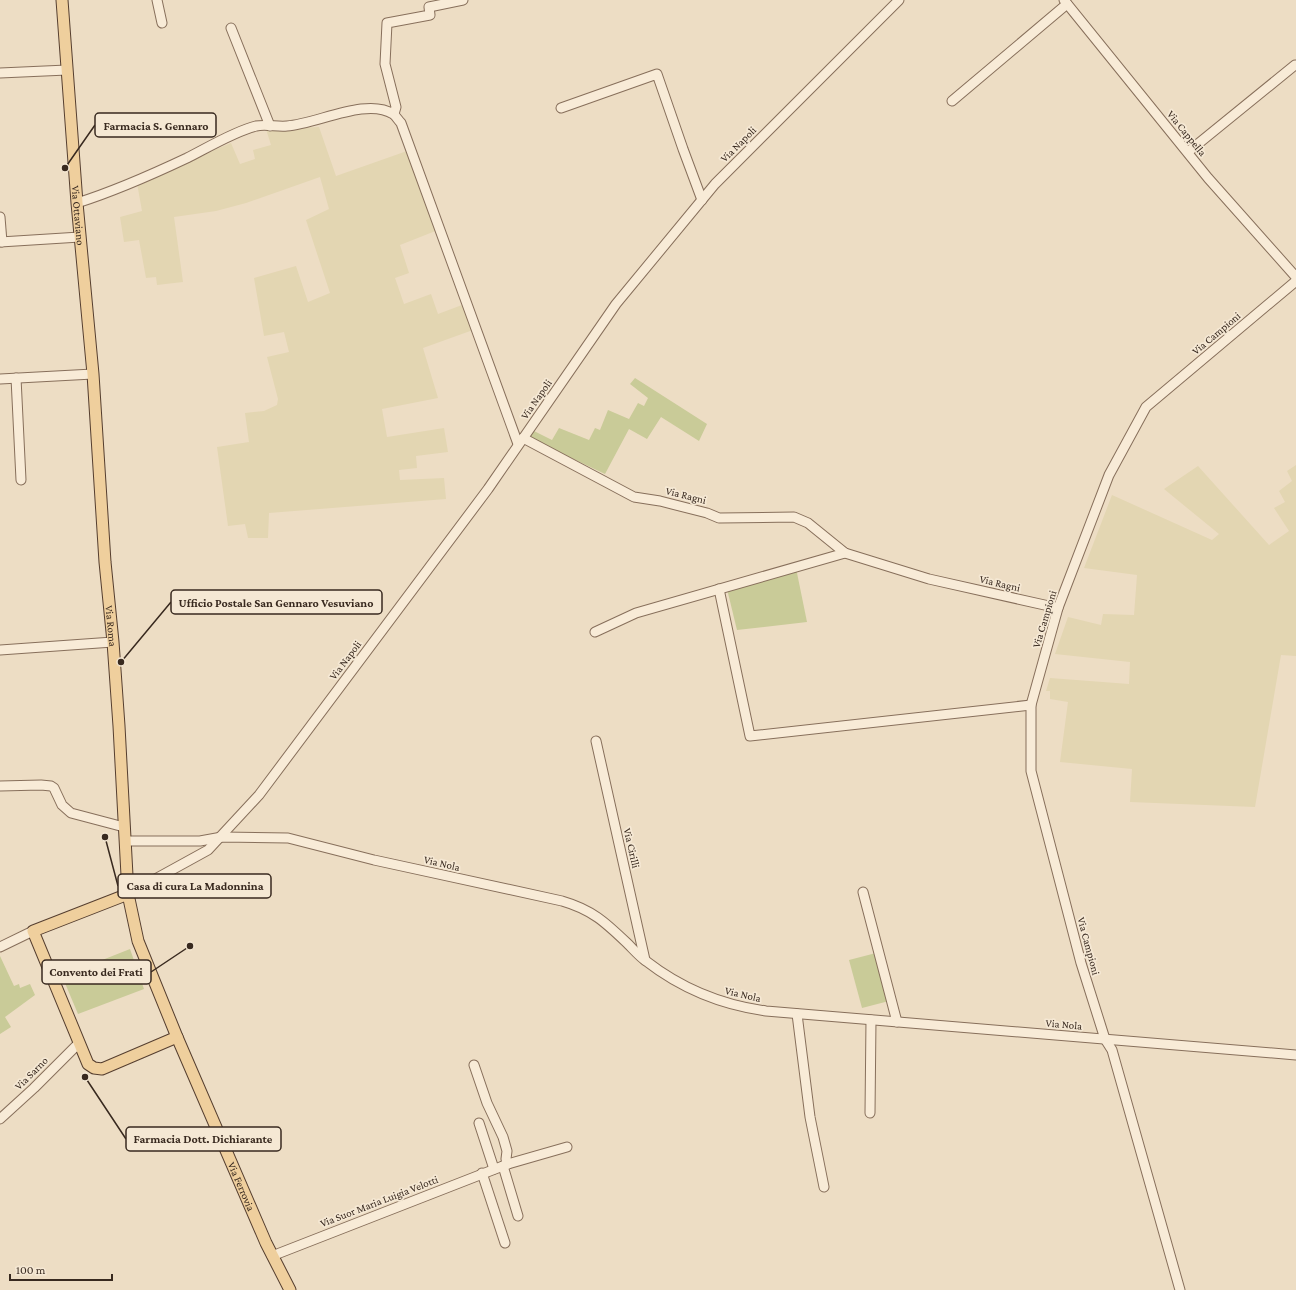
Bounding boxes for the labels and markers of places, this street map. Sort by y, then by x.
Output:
callout: Farmacia S. Gennaro [95,113,216,137]
callout: Ufficio Postale San Gennaro Vesuviano [171,590,382,614]
callout: Casa di cura La Madonnina [118,874,271,898]
callout: Convento dei Frati [42,960,151,984]
callout: Farmacia Dott. Dichiarante [126,1127,281,1151]

